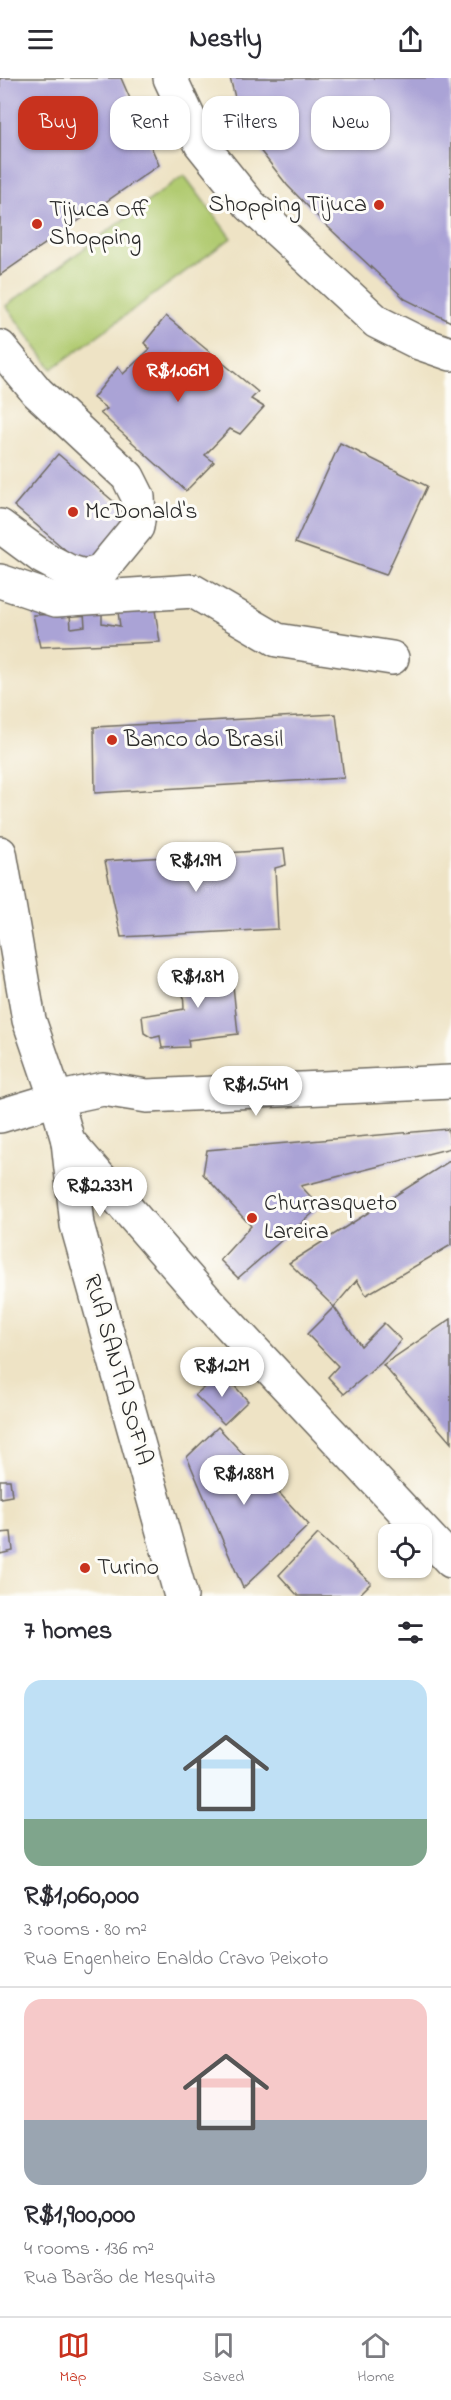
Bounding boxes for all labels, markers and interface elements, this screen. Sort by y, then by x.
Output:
text: Nestly [189,20,262,59]
icon: menu [24,23,57,56]
icon: share [394,23,427,56]
chip: Buy [18,96,98,150]
chip: Rent [110,96,190,150]
chip: Filters [202,96,299,150]
chip: New [311,96,390,150]
place label: Shopping Tijuca [209,188,367,223]
place label: Tijuca Off Shopping [49,193,149,256]
marker: Shopping Tijuca [372,198,386,212]
marker: Tijuca Off Shopping [30,217,44,231]
pin: R$1.06M [123,352,233,403]
text: R$1.06M [146,357,210,386]
place label: McDonald's [85,495,197,530]
marker: McDonald's [66,505,80,519]
place label: Banco do Brasil [123,723,283,758]
marker: Banco do Brasil [105,733,119,747]
pin: R$1.9M [147,842,245,893]
text: R$1.9M [170,847,222,876]
pin: R$1.8M [149,958,247,1009]
text: R$1.8M [171,963,225,992]
pin: R$1.54M [201,1066,311,1117]
text: R$1.54M [223,1071,289,1100]
pin: R$2.33M [45,1167,155,1218]
text: R$2.33M [67,1172,133,1201]
place label: Churrasqueto Lareira [264,1187,397,1250]
marker: Churrasqueto Lareira [245,1211,259,1225]
street label: RUA SANTA SOFIA [73,1271,161,1469]
pin: R$1.2M [173,1347,271,1398]
text: R$1.2M [194,1352,250,1381]
pin: R$1.88M [189,1455,299,1506]
text: R$1.88M [214,1460,274,1489]
map controls [378,1524,432,1578]
button: locate [378,1524,432,1578]
place label: Turino [97,1551,159,1586]
marker: Turino [78,1561,92,1575]
text: 7 homes [24,1613,112,1651]
icon: filters [394,1616,427,1649]
icon: home [172,1719,280,1827]
text: R$1,060,000 [24,1878,139,1916]
text: 3 rooms · 80 m² [24,1916,147,1945]
text: Rua Engenheiro Enaldo Cravo Peixoto [24,1945,328,1974]
icon: home [172,2038,280,2146]
text: R$1,900,000 [24,2197,135,2235]
text: 4 rooms · 136 m² [24,2235,154,2264]
text: Rua Barão de Mesquita [24,2264,216,2293]
tab: Map [57,2329,90,2389]
tab: Saved [203,2329,244,2389]
tab: Home [357,2329,394,2389]

